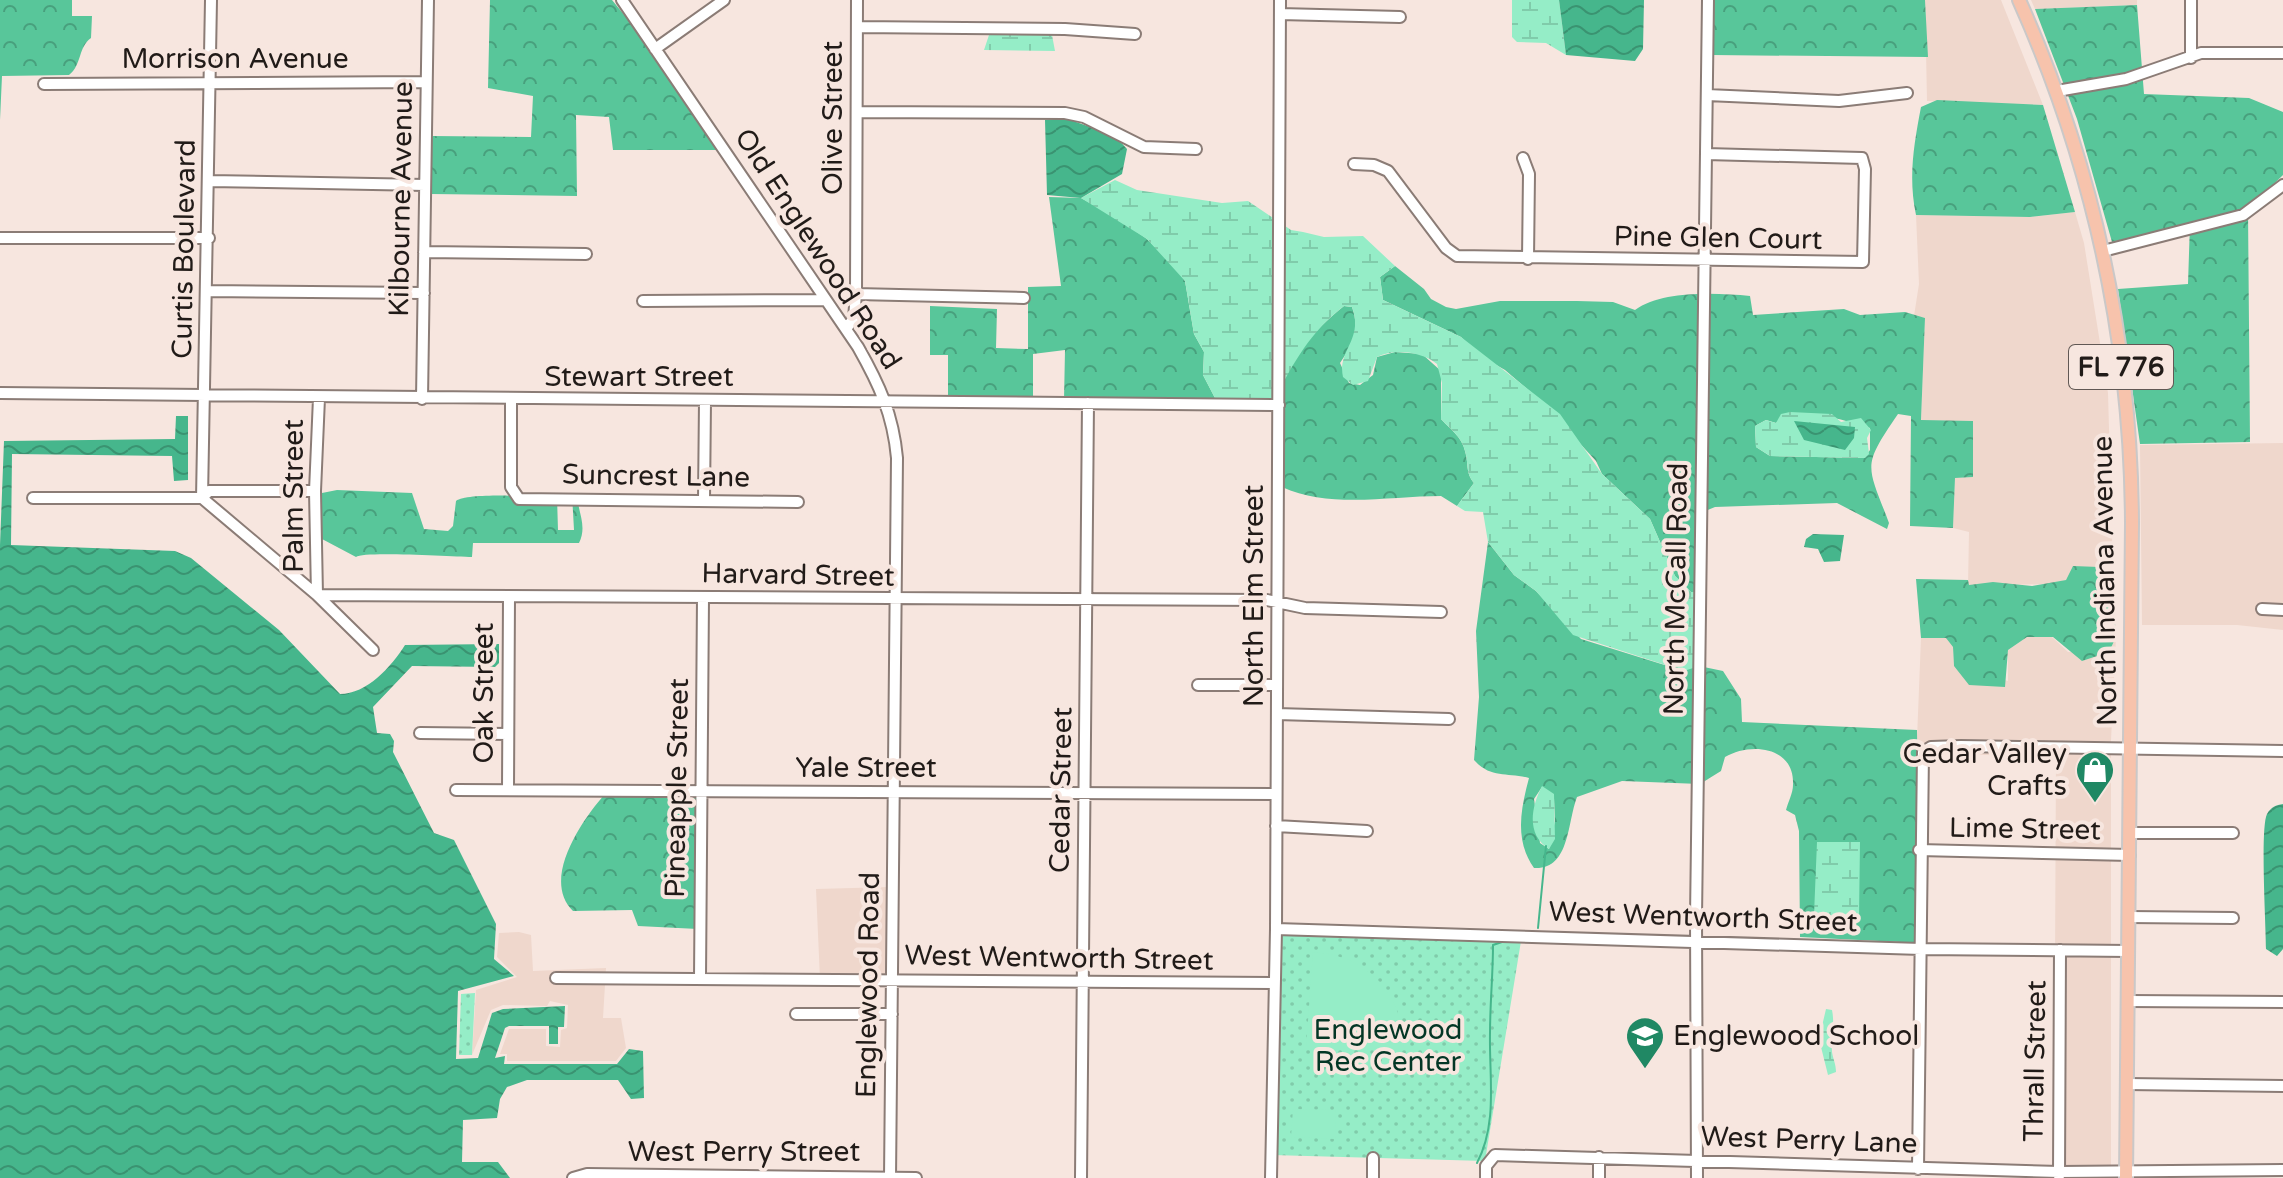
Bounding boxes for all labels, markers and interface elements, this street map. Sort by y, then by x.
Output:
street label: Olive Street [816,41,850,195]
street label: Morrison Avenue [121,42,349,76]
street label: Kilbourne Avenue [382,81,420,317]
street label: Old Englewood Road [727,122,909,376]
street label: Curtis Boulevard [165,139,203,359]
street label: Pine Glen Court [1613,219,1823,257]
road number: FL 776 [2069,345,2173,389]
street label: Stewart Street [544,360,734,394]
street label: Palm Street [277,419,311,573]
street label: North Indiana Avenue [2085,436,2125,726]
street label: Suncrest Lane [562,457,750,495]
street label: North McCall Road [1657,462,1695,716]
street label: North Elm Street [1237,484,1271,707]
street label: Harvard Street [701,556,895,594]
street label: Oak Street [467,622,501,763]
street label: Pineapple Street [658,678,696,898]
street label: Cedar Street [1043,706,1079,873]
place label: Cedar Valley Crafts [1902,737,2067,803]
shop icon: Cedar Valley Crafts [2074,749,2116,804]
street label: Yale Street [795,751,937,785]
street label: Lime Street [1949,811,2102,847]
street label: Englewood Road [849,872,887,1098]
street label: West Wentworth Street [1548,895,1858,939]
street label: West Wentworth Street [904,938,1214,978]
street label: Thrall Street [2017,980,2053,1142]
park label: Englewood Rec Center [1314,1013,1462,1079]
school or university icon: Englewood School [1624,1015,1666,1070]
place label: Englewood School [1673,1019,1919,1053]
street label: West Perry Lane [1700,1119,1918,1161]
street label: West Perry Street [628,1135,860,1169]

